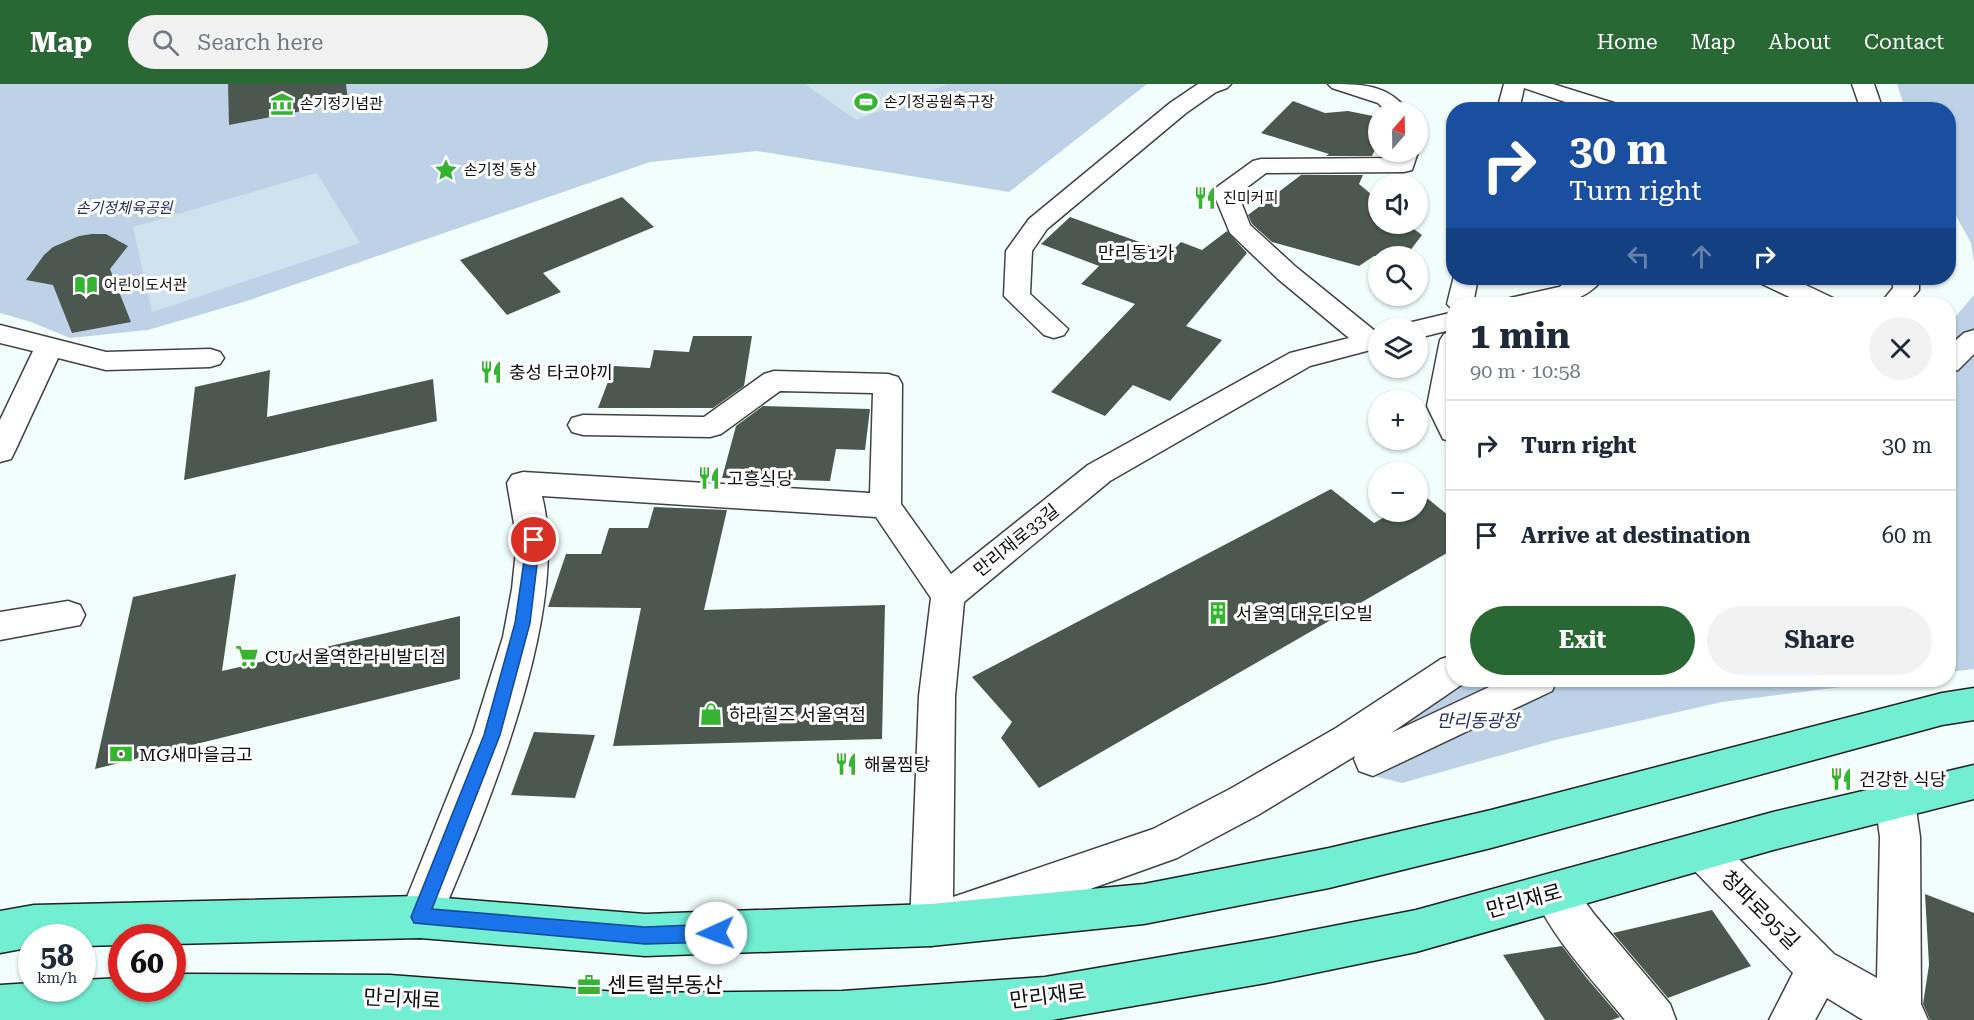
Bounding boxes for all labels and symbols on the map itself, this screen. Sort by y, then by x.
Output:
sports icon: 손기정공원축구장 [853,89,879,115]
museum icon: 손기정기념관 [269,91,295,117]
place label: 손기정공원축구장 [884,93,995,111]
place label: 손기정기념관 [300,95,383,113]
north arrow [1368,102,1428,162]
place icon: 손기정 동상 [433,157,459,183]
place label: 손기정 동상 [464,161,537,179]
restaurant icon: 진미커피 [1192,185,1218,211]
place label: 진미커피 [1223,189,1278,207]
park label: 손기정체육공원 [76,199,173,217]
district label: 만리동1가 [1098,242,1175,263]
library icon: 어린이도서관 [73,272,99,298]
place label: 어린이도서관 [104,276,187,294]
restaurant icon: 충성 타코야끼 [478,359,504,385]
place label: 충성 타코야끼 [509,362,613,383]
restaurant icon: 고흥식당 [696,465,722,491]
place label: 고흥식당 [727,468,793,489]
street label: 만리재로33길 [969,499,1063,581]
pin [508,514,559,565]
building icon: 서울역 대우디오빌 [1205,600,1231,626]
place label: 서울역 대우디오빌 [1236,603,1373,624]
supermarket icon: CU 서울역한라비발디점 [234,643,260,669]
place label: CU 서울역한라비발디점 [265,646,446,667]
shop icon: 하라힐즈 서울역점 [698,701,724,727]
place label: 하라힐즈 서울역점 [729,704,866,725]
park label: 만리동광장 [1437,710,1522,731]
bank icon: MG새마을금고 [108,741,134,767]
place label: MG새마을금고 [139,744,253,765]
restaurant icon: 해물찜탕 [833,751,859,777]
place label: 해물찜탕 [864,754,930,775]
restaurant icon: 건강한 식당 [1828,766,1854,792]
place label: 건강한 식당 [1859,769,1946,790]
street label: 청파로95길 [1716,866,1804,954]
street label: 만리재로 [1484,879,1564,923]
position arrow [684,901,748,965]
speed limit sign: 60 [108,924,186,1002]
office icon: 센트럴부동산 [576,972,602,998]
place label: 센트럴부동산 [607,973,723,997]
street label: 만리재로 [1008,979,1088,1013]
street label: 만리재로 [363,985,441,1013]

